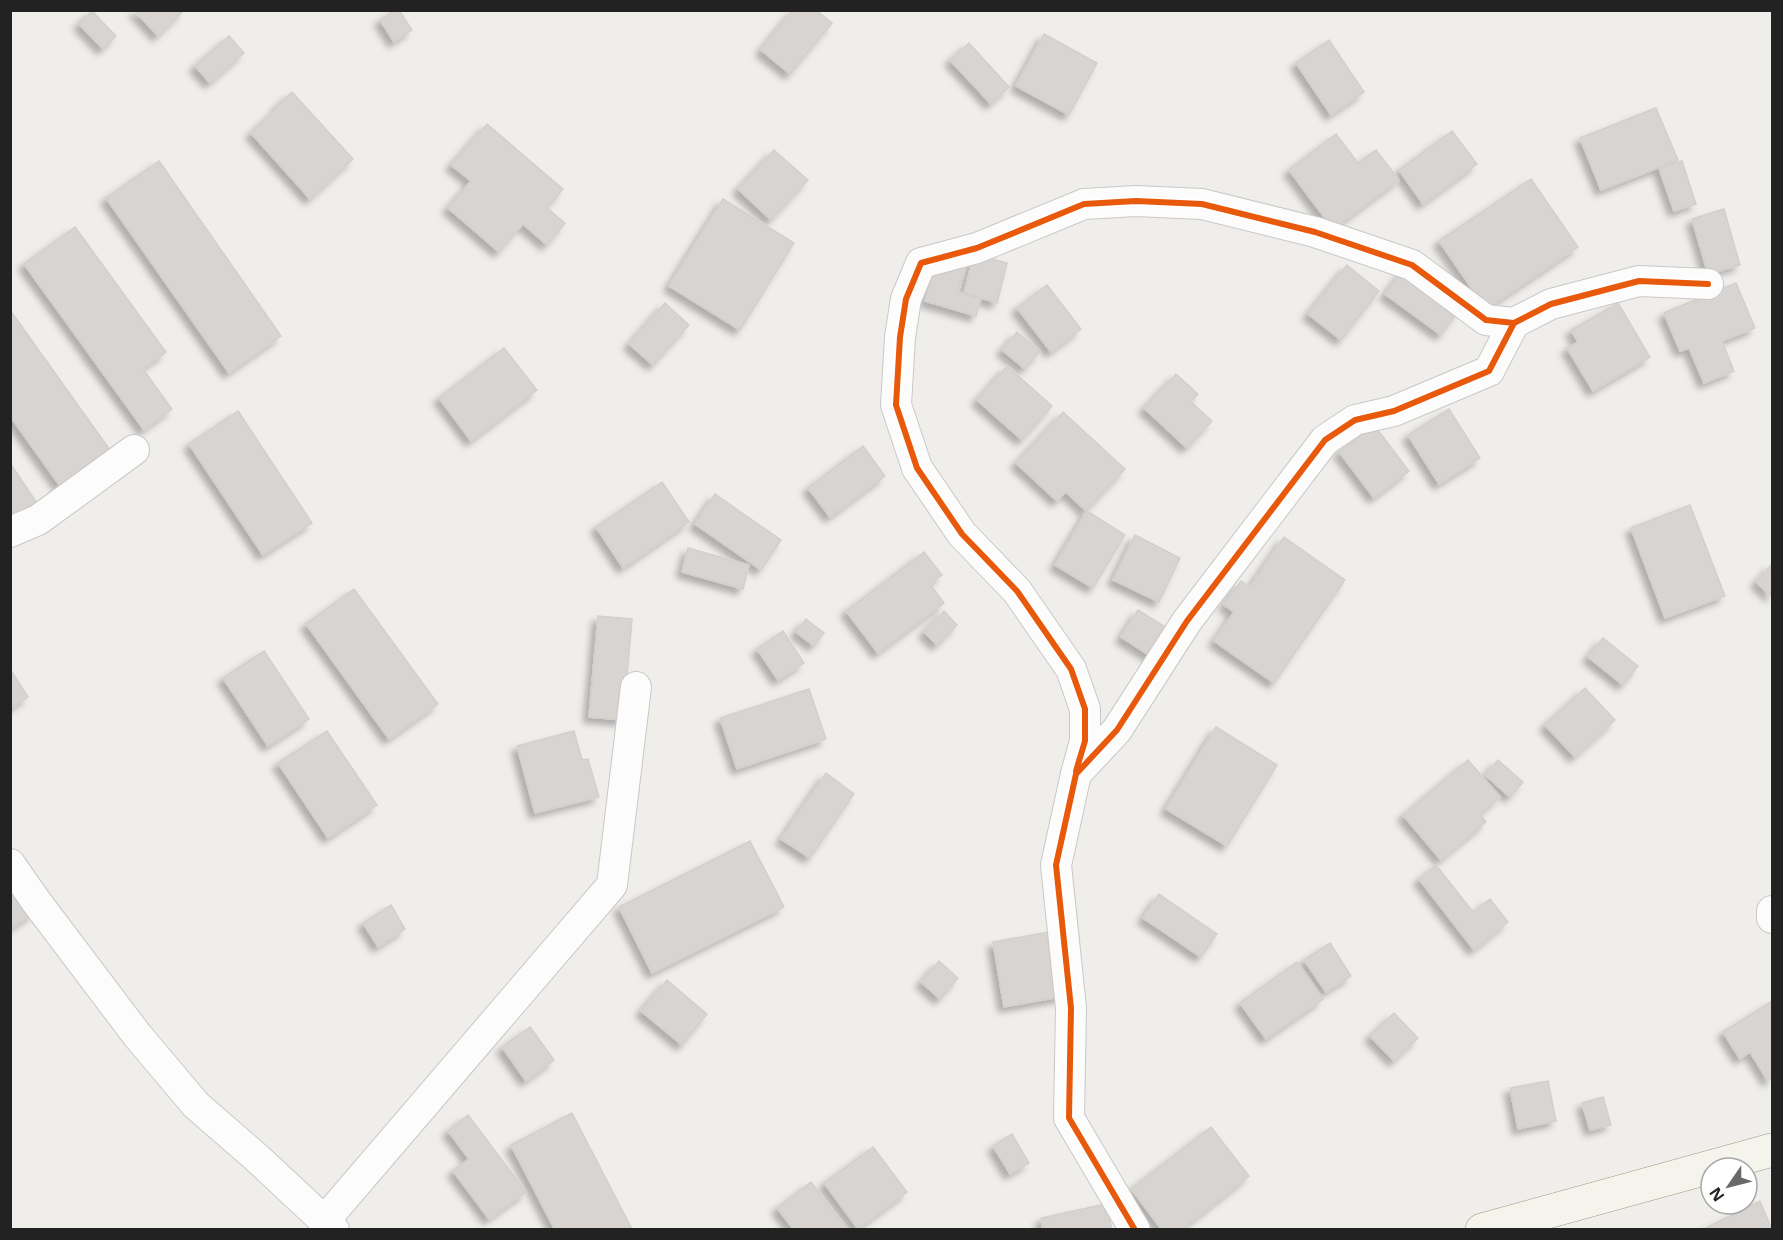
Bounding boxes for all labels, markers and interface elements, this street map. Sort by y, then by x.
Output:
north arrow [1699,1156,1759,1216]
text: N [1704,1183,1729,1206]

